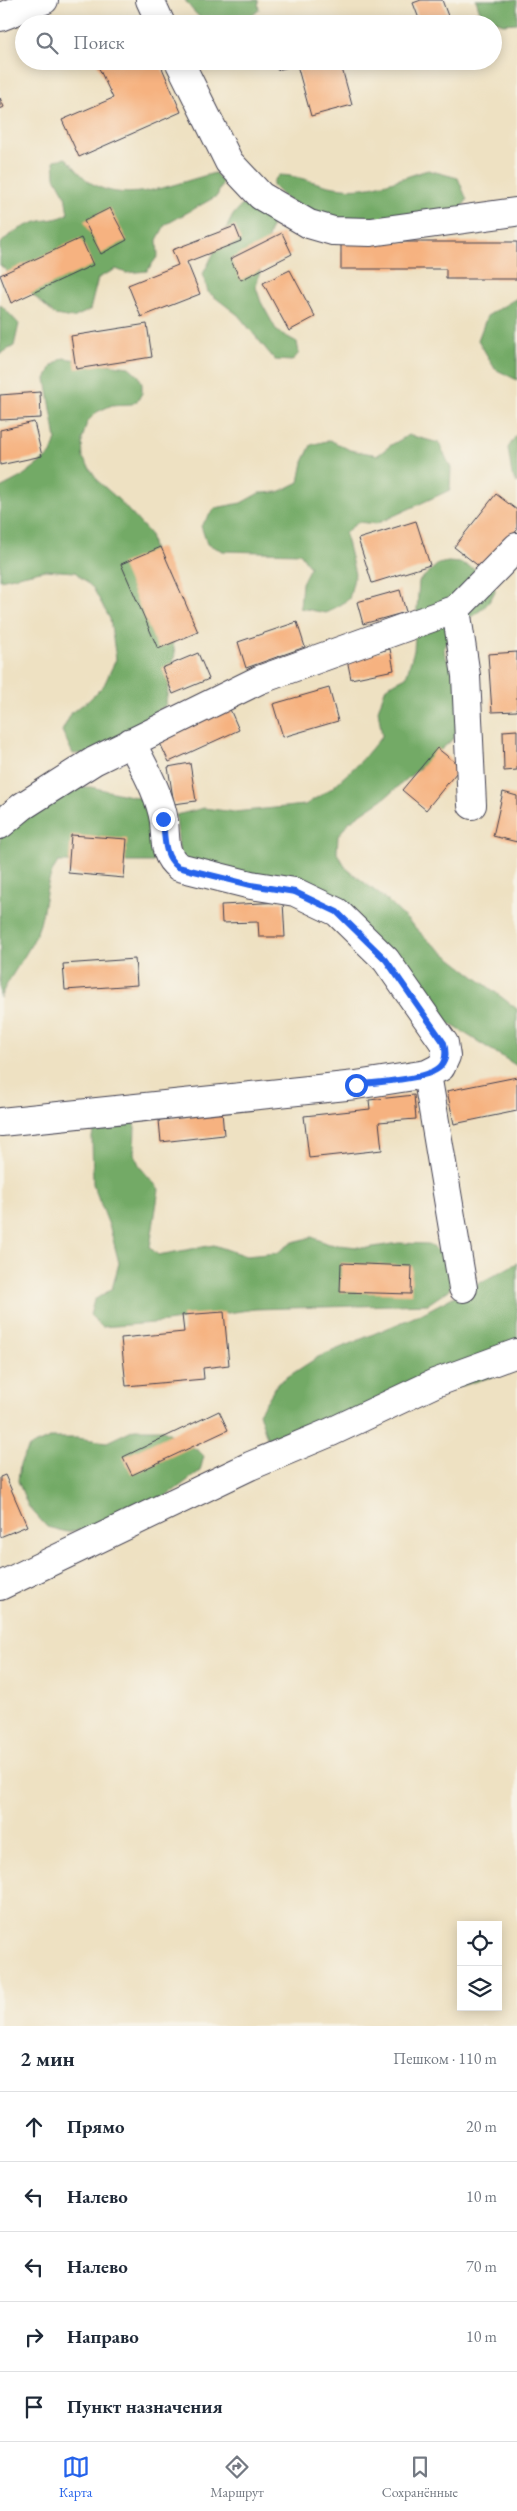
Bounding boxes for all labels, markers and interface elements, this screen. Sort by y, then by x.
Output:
search box [15,15,502,70]
icon: search [33,29,61,57]
text: Поиск [73,30,125,55]
route end [152,808,175,831]
route start [345,1074,368,1097]
map controls [457,1921,502,2011]
button: locate [457,1921,502,1966]
button: layers [457,1966,502,2011]
text: 2 мин [20,2045,75,2072]
text: Пешком · 110 m [393,2048,497,2069]
icon: ahead [20,2113,48,2141]
text: Прямо [67,2114,125,2139]
text: 20 m [466,2116,497,2137]
icon: left [20,2183,48,2211]
text: Налево [67,2184,128,2209]
text: 10 m [466,2186,497,2207]
icon: left [20,2253,48,2281]
text: Налево [67,2254,128,2279]
text: 70 m [466,2256,497,2277]
icon: right [20,2323,48,2351]
text: Направо [67,2324,139,2349]
text: 10 m [466,2326,497,2347]
icon: arrive [20,2393,48,2421]
text: Пункт назначения [67,2394,223,2419]
tab: Карта [59,2453,92,2501]
tab: Маршрут [210,2453,264,2501]
tab: Сохранённые [382,2453,458,2501]

